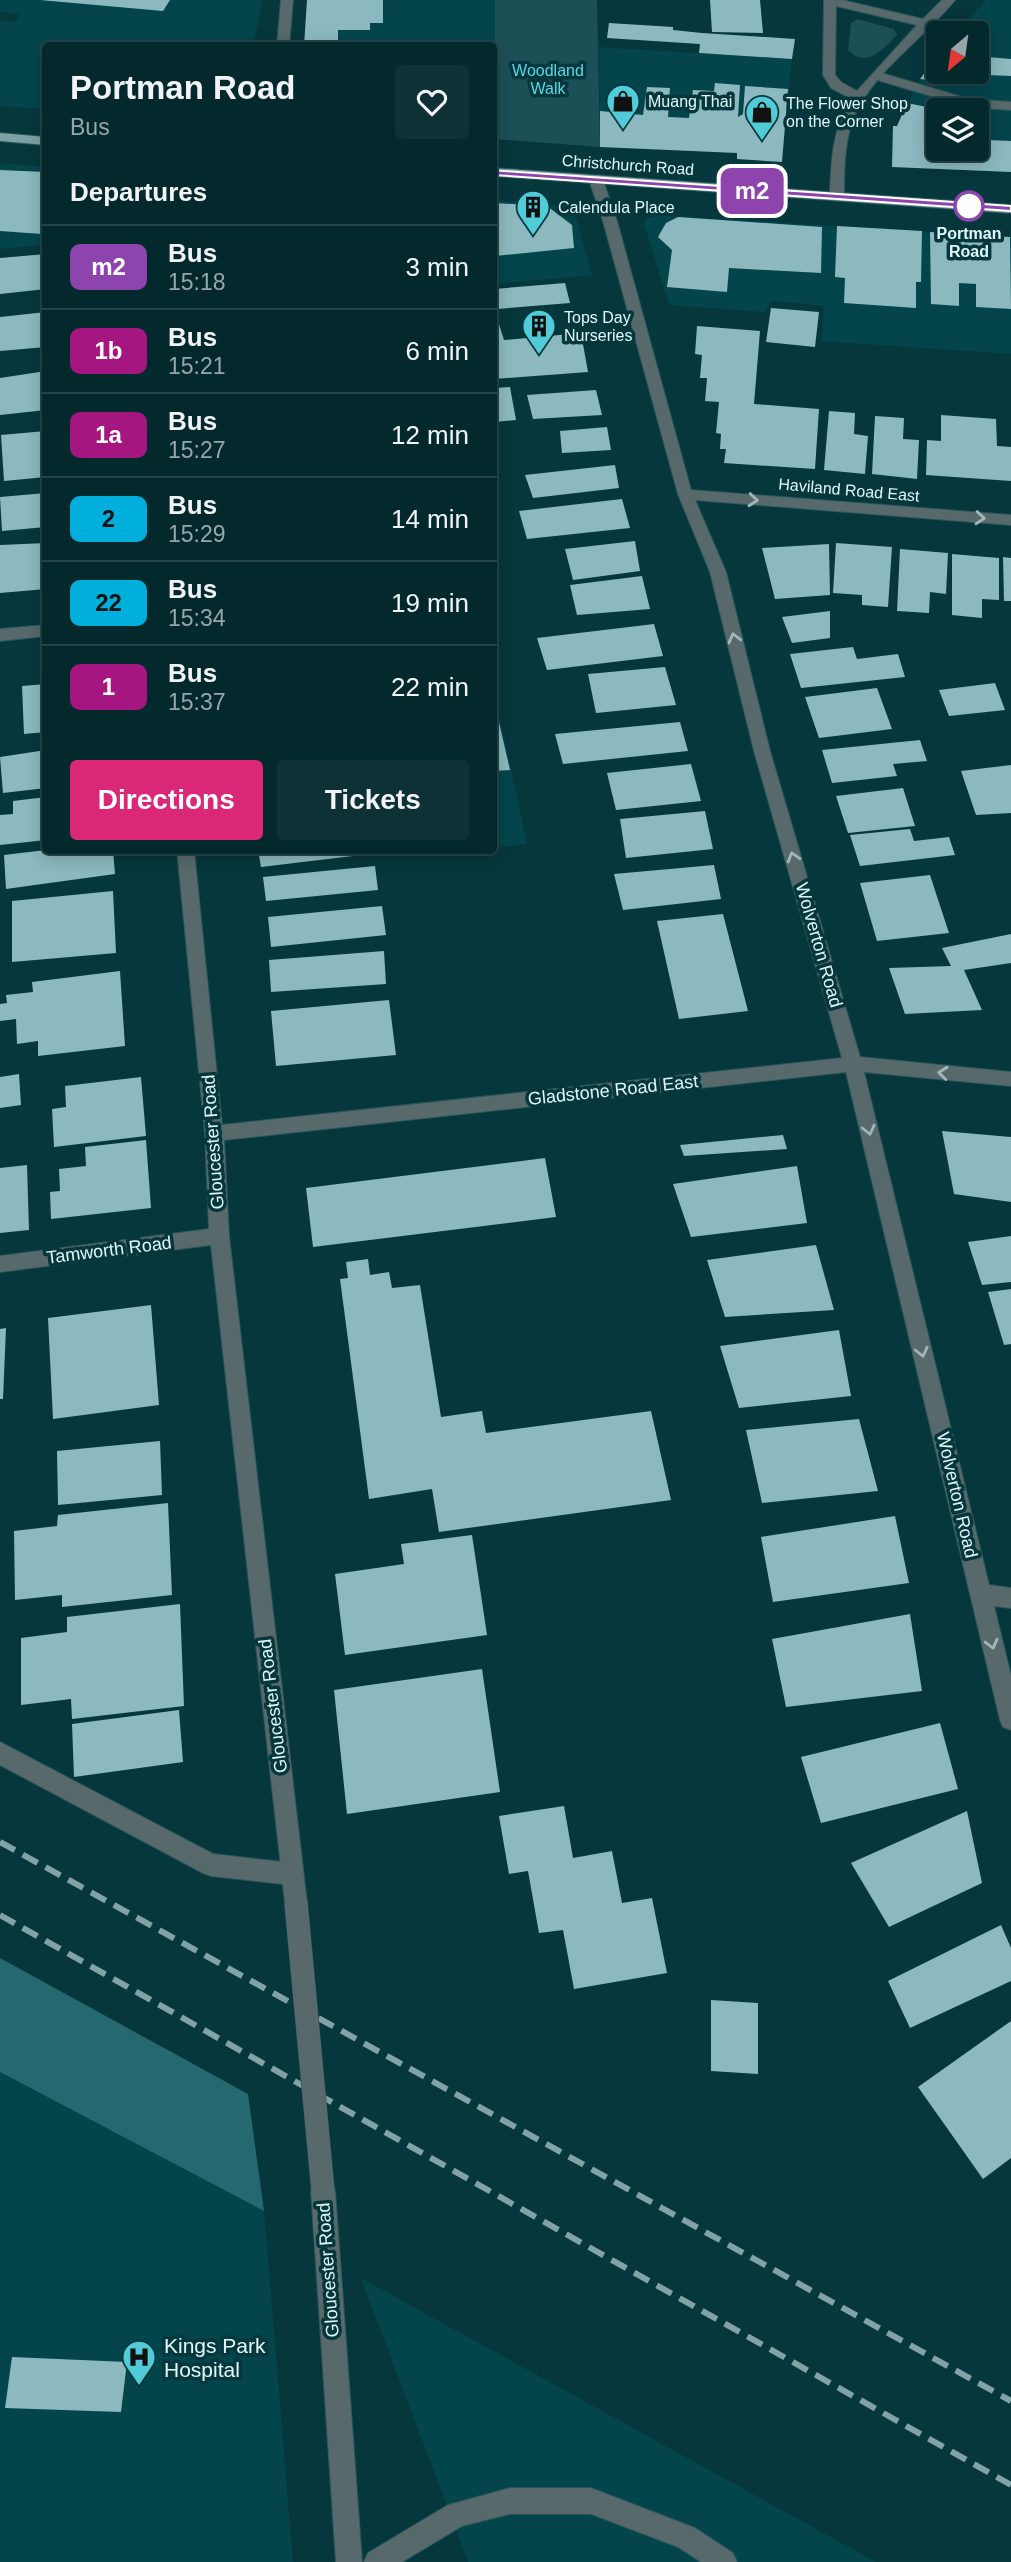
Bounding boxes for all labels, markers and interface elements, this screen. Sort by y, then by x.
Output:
north arrow [926,21,989,84]
map controls [926,21,989,161]
park label: Woodland Walk [512,62,584,97]
button: heart [395,65,469,139]
text: Portman Road [70,69,296,106]
shop icon: Muang Thai [604,82,642,131]
place label: Muang Thai [648,93,732,110]
shop icon: The Flower Shop on the Corner [743,93,781,142]
place label: The Flower Shop on the Corner [786,95,908,130]
button: layers [926,98,989,161]
text: Bus [70,114,110,140]
street label: Christchurch Road [561,152,695,178]
line badge: m2 [720,168,784,214]
text: Departures [70,177,207,207]
text: m2 [735,177,769,204]
building icon: Calendula Place [514,188,552,237]
marker: Portman Road [954,191,984,221]
place label: Calendula Place [558,199,675,216]
place label: Portman Road [937,225,1001,260]
text: Bus [168,238,217,268]
text: 3 min [405,252,469,282]
text: m2 [91,253,126,280]
text: 15:18 [168,269,226,295]
building icon: Tops Day Nurseries [520,307,558,356]
place label: Tops Day Nurseries [564,309,632,344]
text: Bus [168,322,217,352]
text: 6 min [405,336,469,366]
text: 1b [94,337,123,364]
text: 15:21 [168,353,226,379]
text: Bus [168,406,217,436]
text: 12 min [391,420,469,450]
text: 1a [95,421,122,448]
text: 15:27 [168,437,226,463]
street label: Haviland Road East [778,475,921,505]
text: Bus [168,490,217,520]
one-way arrow [748,492,759,507]
text: 14 min [391,504,469,534]
text: 2 [102,505,115,532]
one-way arrow [974,510,985,525]
text: 15:29 [168,521,226,547]
text: Bus [168,574,217,604]
text: 19 min [391,588,469,618]
text: 22 [95,589,122,616]
text: 15:34 [168,605,226,631]
one-way arrow [728,632,742,644]
text: Bus [168,658,217,688]
text: 22 min [391,672,469,702]
text: 1 [102,673,115,700]
text: 15:37 [168,689,226,715]
button: Directions [70,760,263,840]
button: Tickets [277,760,469,840]
one-way arrow [787,851,802,863]
street label: Wolverton Road [792,880,846,1010]
one-way arrow [937,1066,948,1081]
street label: Gladstone Road East [527,1071,699,1109]
street label: Gloucester Road [198,1074,228,1210]
one-way arrow [861,1124,875,1136]
street label: Tamworth Road [45,1232,173,1268]
one-way arrow [914,1345,928,1357]
street label: Wolverton Road [933,1430,981,1560]
street label: Gloucester Road [255,1638,291,1774]
one-way arrow [984,1638,999,1650]
street label: Gloucester Road [313,2202,343,2338]
place label: Kings Park Hospital [164,2334,266,2381]
hospital icon: Kings Park Hospital [120,2338,158,2387]

